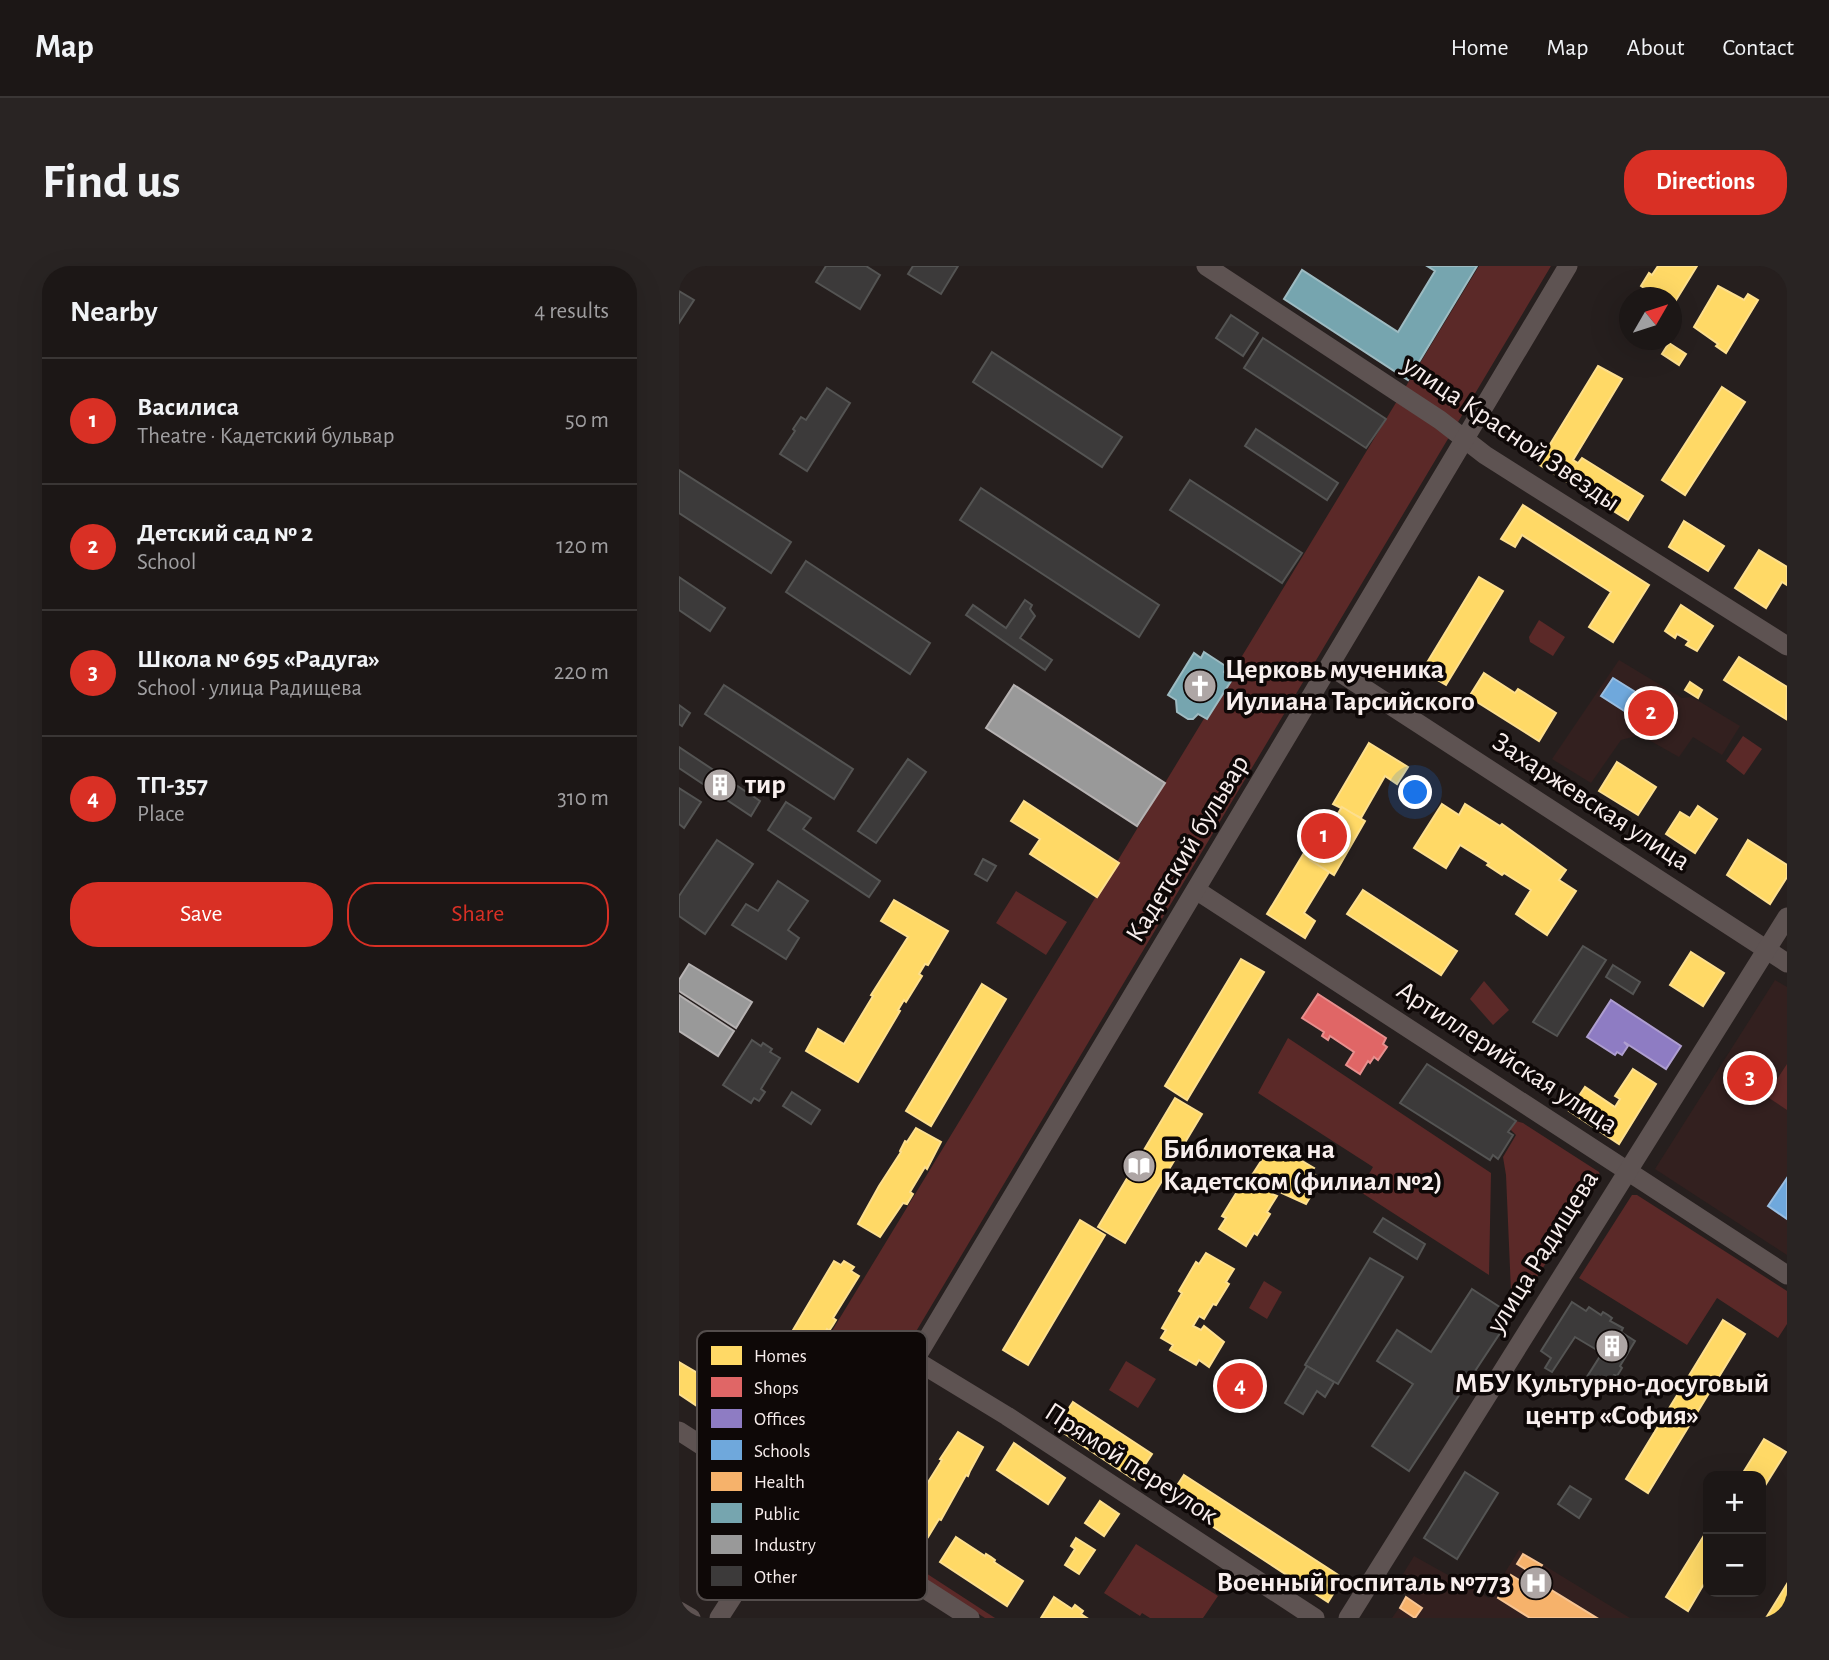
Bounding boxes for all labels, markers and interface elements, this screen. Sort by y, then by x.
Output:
text: Map [35,31,94,64]
text: Home [1451,36,1509,60]
text: Map [1547,36,1589,60]
text: About [1627,36,1684,60]
text: Contact [1722,36,1794,60]
button: Directions [1624,150,1787,215]
text: Find us [42,158,181,207]
north arrow [1619,287,1682,350]
text: Nearby [70,297,158,327]
text: 4 results [534,300,609,323]
street label: улица Красной Звезды [1396,350,1625,517]
text: Василиса [137,394,239,420]
text: 1 [89,409,97,432]
text: 50 m [565,409,609,432]
text: Theatre · Кадетский бульвар [137,425,394,448]
text: Детский сад № 2 [137,520,313,546]
text: 2 [88,535,98,558]
text: 120 m [556,535,609,558]
text: School [137,551,196,574]
text: Школа № 695 «Радуга» [137,646,380,672]
place label: Церковь мученика Иулиана Тарсийского [1225,656,1475,716]
text: 3 [88,661,98,684]
text: 220 m [554,661,609,684]
church icon: Церковь мученика Иулиана Тарсийского [1181,667,1219,705]
text: School · улица Радищева [137,677,362,700]
pin: 2 [1628,687,1674,739]
street label: Захаржевская улица [1487,728,1695,876]
street label: Кадетский бульвар [1121,751,1255,947]
building icon: тир [701,766,739,804]
place label: тир [744,771,786,799]
text: ТП-357 [137,772,208,798]
your location [1398,775,1432,809]
text: 4 [87,787,99,810]
text: 310 m [557,787,609,810]
text: Place [137,803,185,826]
pin: 1 [1301,810,1347,862]
button: Save [70,882,333,947]
button: Share [347,882,609,947]
street label: Артиллерийская улица [1391,976,1623,1140]
pin: 3 [1727,1052,1773,1104]
place label: Библиотека на Кадетском (филиал №2) [1163,1136,1443,1196]
library icon: Библиотека на Кадетском (филиал №2) [1120,1147,1158,1185]
street label: улица Радищева [1481,1166,1604,1339]
building icon: МБУ Культурно-досуговый центр «София» [1593,1327,1631,1365]
legend [697,1331,927,1600]
text: Homes [754,1347,807,1366]
pin: 4 [1217,1360,1263,1412]
place label: МБУ Культурно-досуговый центр «София» [1455,1370,1769,1430]
text: Shops [754,1379,799,1398]
street label: Прямой переулок [1040,1398,1223,1530]
text: Offices [754,1410,805,1429]
text: Schools [754,1442,810,1461]
map controls [1703,1471,1766,1597]
button: + [1703,1471,1766,1534]
text: Health [754,1473,805,1492]
text: Public [754,1505,800,1524]
button: − [1703,1534,1766,1597]
text: Industry [754,1536,816,1555]
hospital icon: Военный госпиталь №773 [1517,1564,1555,1602]
text: Other [754,1568,797,1587]
place label: Военный госпиталь №773 [1217,1569,1511,1597]

